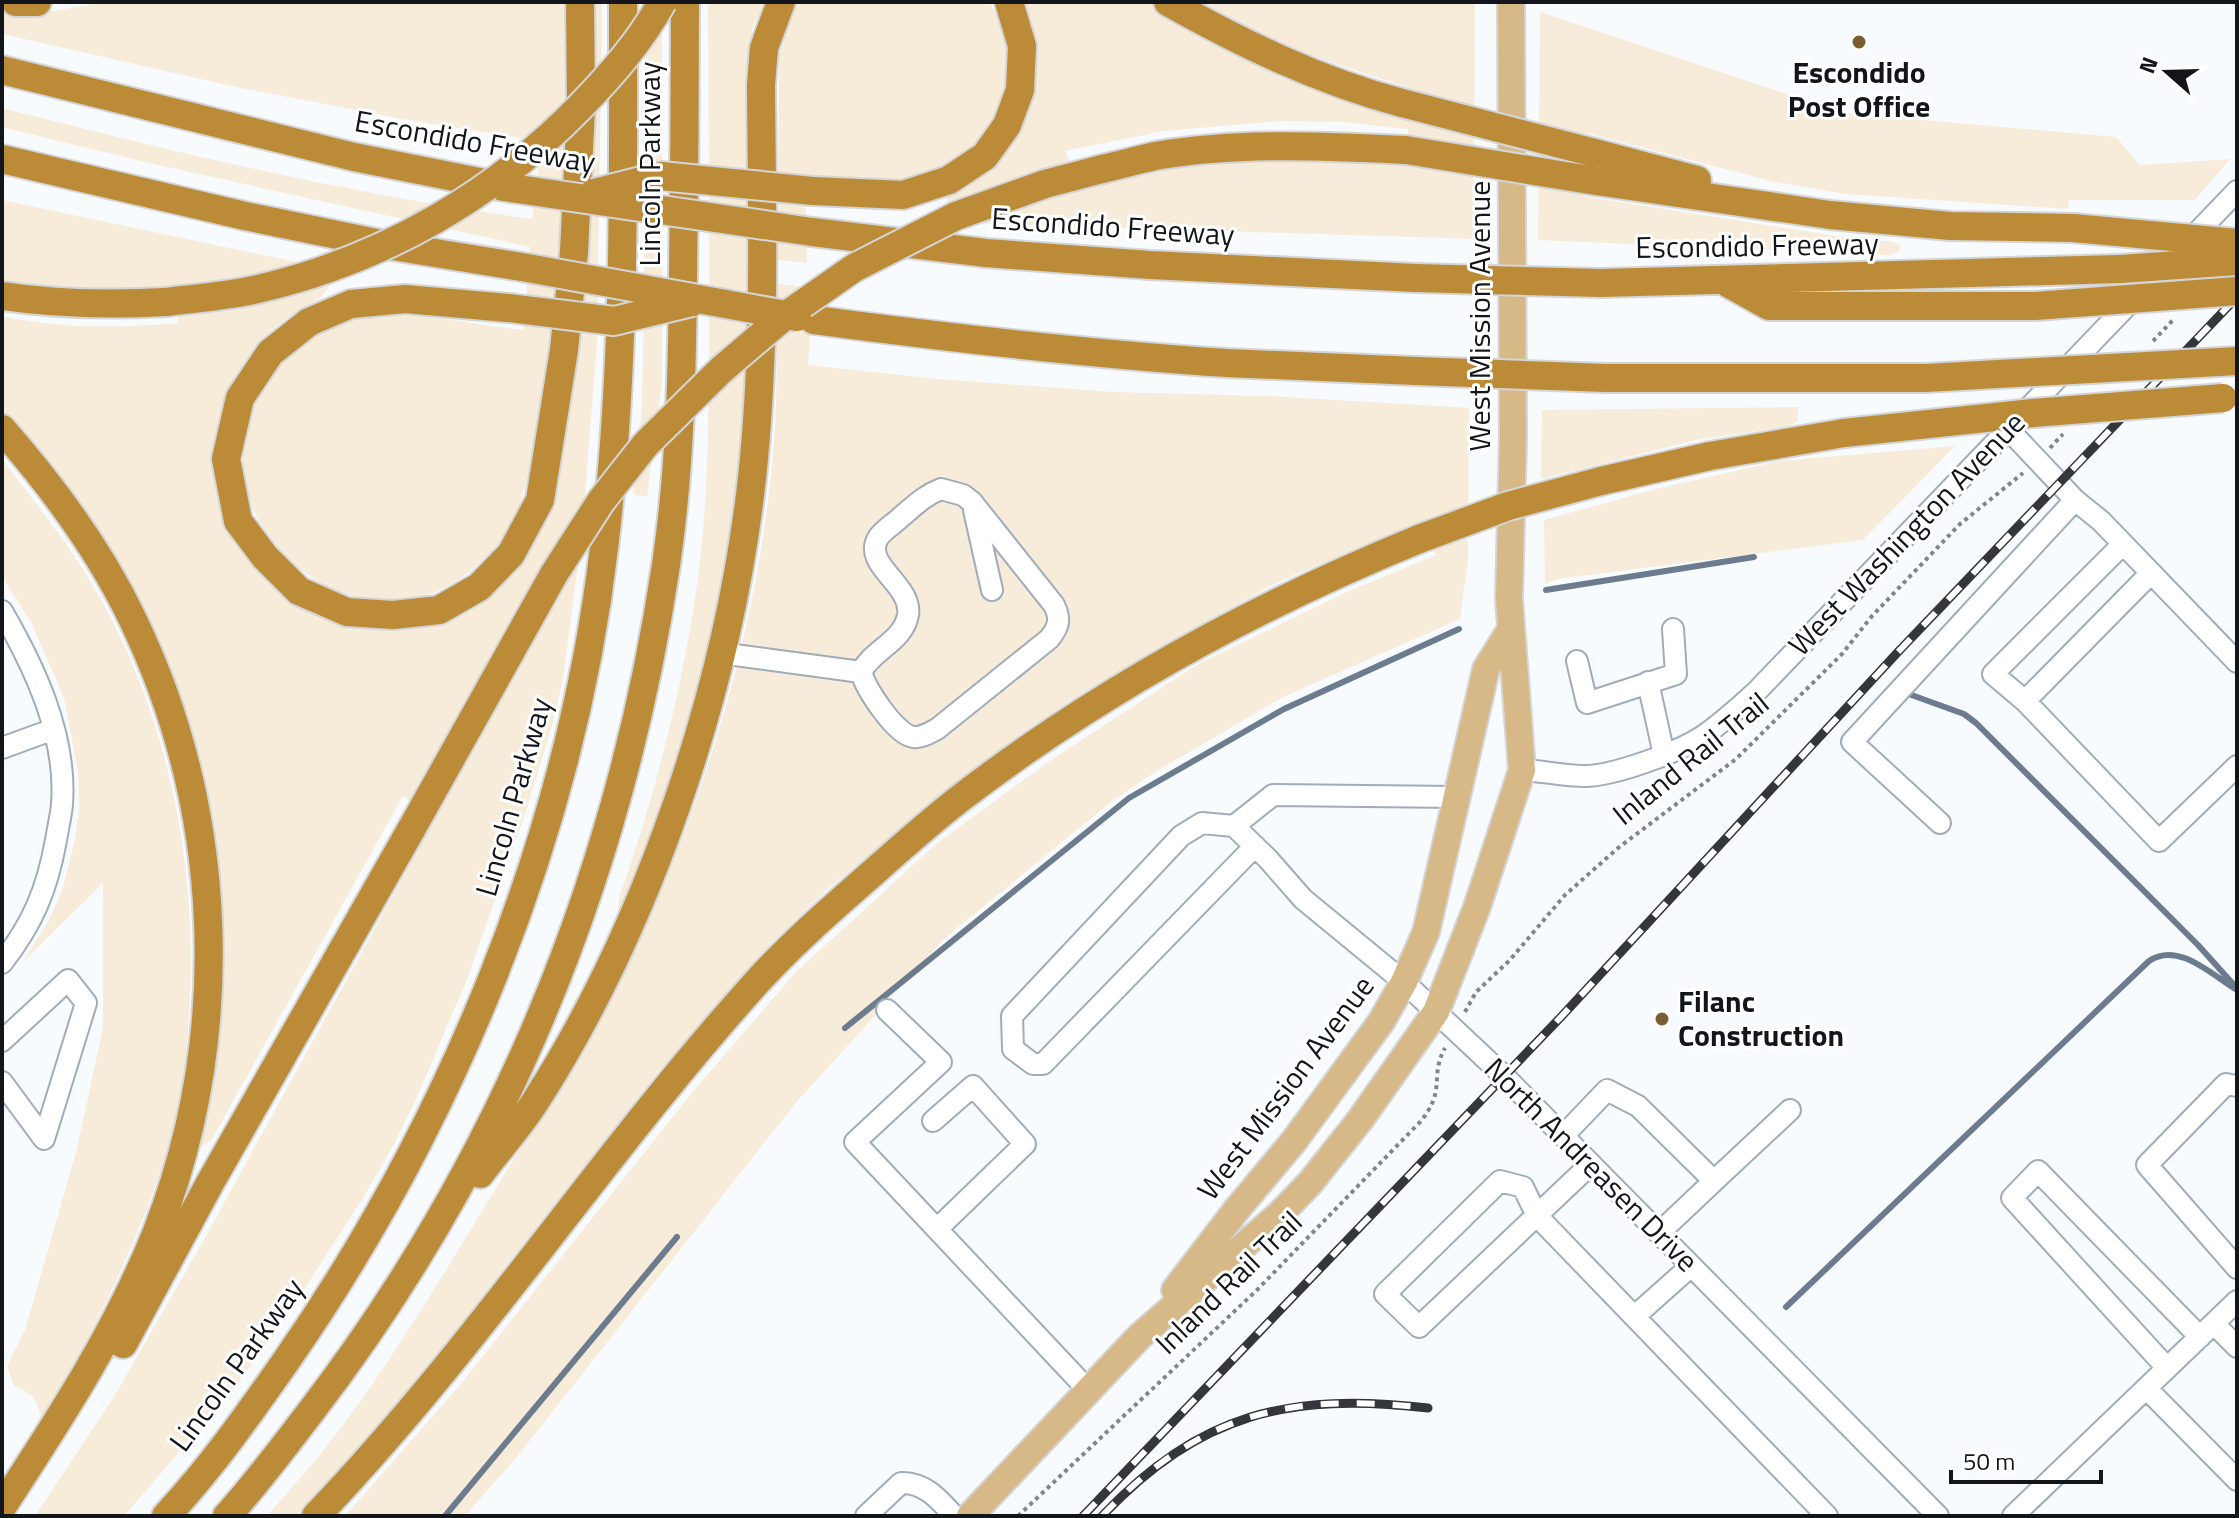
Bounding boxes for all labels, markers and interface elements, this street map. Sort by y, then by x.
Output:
north arrow [2127,32,2207,112]
marker: Escondido Post Office [1850,33,1868,51]
place label: Escondido Post Office [1788,49,1930,129]
text: N [2130,52,2167,78]
street label: Lincoln Parkway [626,62,672,266]
street label: Escondido Freeway [351,97,599,185]
street label: West Mission Avenue [1456,181,1502,451]
street label: Escondido Freeway [990,195,1236,257]
street label: Escondido Freeway [1635,220,1879,270]
street label: West Washington Avenue [1777,401,2036,666]
street label: Inland Rail Trail [1602,681,1779,836]
street label: Lincoln Parkway [463,692,563,902]
street label: West Mission Avenue [1185,965,1385,1209]
place label: Filanc Construction [1678,978,1844,1058]
marker: Filanc Construction [1653,1010,1671,1028]
street label: North Andreasen Drive [1474,1047,1709,1282]
street label: Inland Rail Trail [1144,1200,1313,1365]
street label: Lincoln Parkway [157,1268,315,1461]
scale bar [1951,1434,2101,1484]
text: 50 m [1963,1443,2015,1479]

